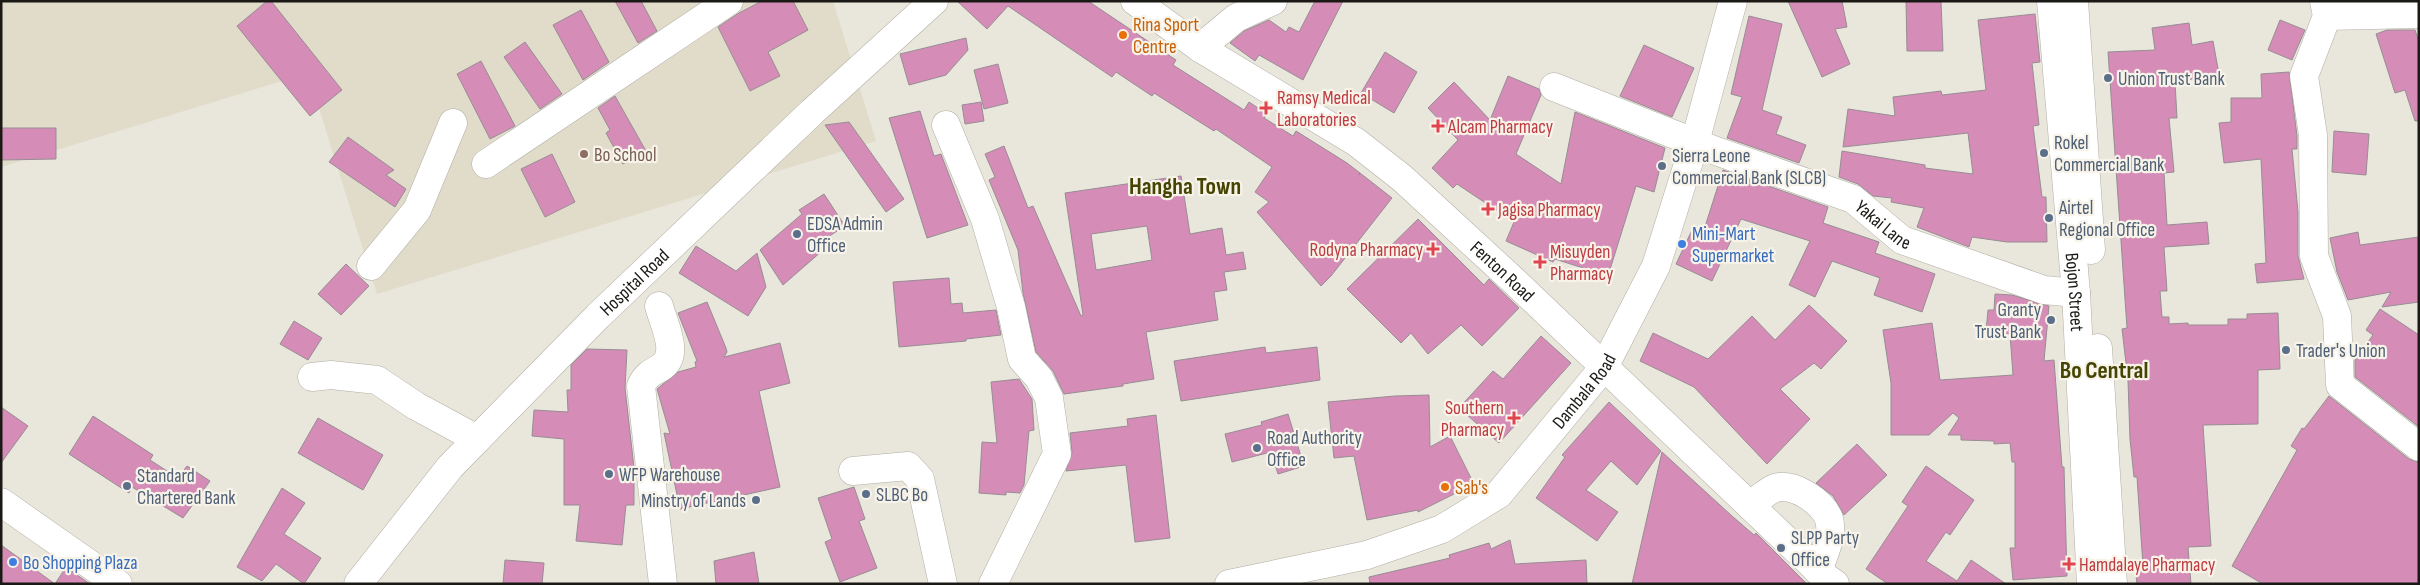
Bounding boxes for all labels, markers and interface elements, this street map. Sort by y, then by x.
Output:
place label: Rina Sport Centre [1133,14,1199,59]
marker: Rina Sport Centre [1117,29,1129,41]
place label: Union Trust Bank [2118,68,2225,91]
marker: Union Trust Bank [2102,72,2114,84]
place label: Ramsy Medical Laboratories [1277,87,1371,132]
marker: Ramsy Medical Laboratories [1259,101,1273,115]
place label: Alcam Pharmacy [1447,116,1554,139]
marker: Alcam Pharmacy [1432,120,1444,132]
place label: Rokel Commercial Bank [2054,132,2165,177]
place label: Bo School [594,144,657,167]
place label: Sierra Leone Commercial Bank (SLCB) [1672,145,1826,190]
marker: Rokel Commercial Bank [2038,147,2050,159]
marker: Bo School [578,148,590,160]
marker: Sierra Leone Commercial Bank (SLCB) [1656,160,1668,172]
district label: Hangha Town [1129,172,1241,201]
street label: Yakai Lane [1850,196,1913,255]
place label: Airtel Regional Office [2058,197,2155,242]
place label: Jagisa Pharmacy [1497,199,1601,222]
marker: Jagisa Pharmacy [1482,203,1494,215]
marker: Airtel Regional Office [2043,212,2055,224]
place label: EDSA Admin Office [807,213,883,258]
place label: Mini-Mart Supermarket [1692,223,1775,268]
marker: EDSA Admin Office [791,228,803,240]
street label: Fenton Road [1465,237,1539,307]
marker: Mini-Mart Supermarket [1676,238,1688,250]
place label: Rodyna Pharmacy [1310,239,1424,262]
place label: Misuyden Pharmacy [1550,241,1614,286]
marker: Rodyna Pharmacy [1427,243,1439,255]
street label: Hospital Road [596,244,674,321]
street label: Bojon Street [2060,252,2088,332]
marker: Misuyden Pharmacy [1534,256,1546,268]
place label: Granty Trust Bank [1974,299,2042,344]
marker: Granty Trust Bank [2045,314,2057,326]
place label: Trader's Union [2296,340,2386,363]
marker: Trader's Union [2280,344,2292,356]
street label: Dambala Road [1548,350,1622,434]
district label: Bo Central [2060,356,2148,385]
place label: Southern Pharmacy [1441,397,1505,442]
marker: Southern Pharmacy [1508,412,1520,424]
place label: Road Authority Office [1267,427,1362,472]
marker: Road Authority Office [1251,442,1263,454]
place label: WFP Warehouse [619,464,720,487]
place label: Standard Chartered Bank [137,465,236,510]
marker: WFP Warehouse [603,468,615,480]
place label: Sab's [1455,477,1488,500]
marker: Standard Chartered Bank [121,480,133,492]
marker: Sab's [1439,481,1451,493]
place label: SLBC Bo [876,484,928,507]
marker: SLBC Bo [860,488,872,500]
place label: Minstry of Lands [641,490,746,513]
marker: Minstry of Lands [750,494,762,506]
place label: SLPP Party Office [1791,527,1860,572]
marker: SLPP Party Office [1775,542,1787,554]
place label: Bo Shopping Plaza [23,552,138,575]
place label: Hamdalaye Pharmacy [2079,554,2216,577]
marker: Bo Shopping Plaza [7,556,19,568]
marker: Hamdalaye Pharmacy [2063,558,2075,570]

